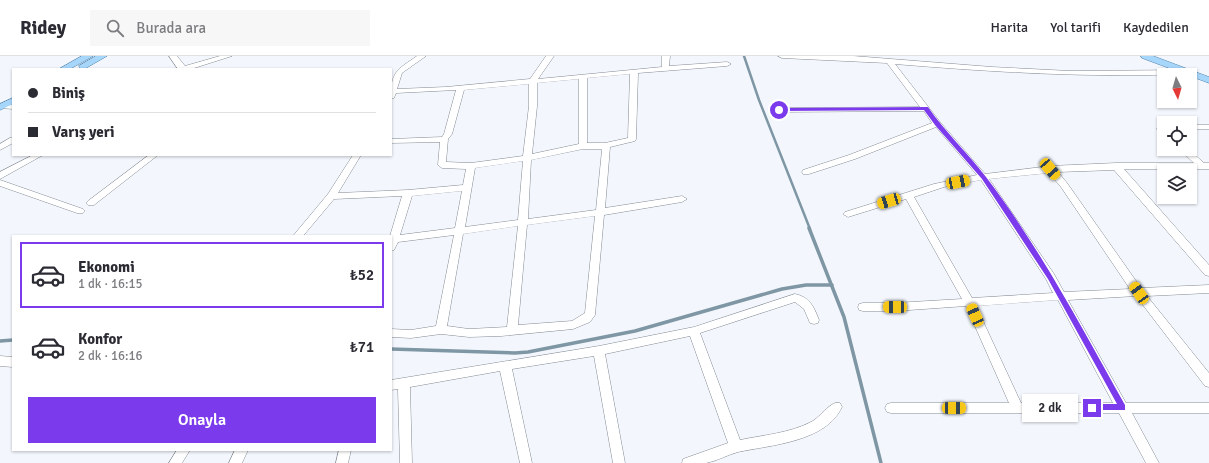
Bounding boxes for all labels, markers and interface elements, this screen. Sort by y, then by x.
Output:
search box [90,10,370,46]
text: Ridey [20,16,66,40]
icon: search [104,17,126,39]
text: Burada ara [136,19,206,37]
text: Harita [991,19,1028,36]
text: Yol tarifi [1050,19,1101,36]
text: Kaydedilen [1123,19,1189,36]
north arrow [1157,68,1197,108]
map controls [1157,68,1197,204]
text: Biniş [52,84,85,102]
route start [770,101,788,119]
button: locate [1157,116,1197,156]
text: Varış yeri [52,123,114,141]
car [1038,156,1062,182]
button: layers [1157,164,1197,204]
car [945,174,971,190]
car [876,192,902,210]
icon: car [30,257,66,293]
text: Ekonomi [78,258,135,276]
text: ₺52 [350,266,374,284]
text: 1 dk · 16:15 [78,276,143,292]
car [1127,280,1151,306]
car [883,301,907,313]
car [965,302,985,328]
icon: car [30,329,66,365]
text: Konfor [78,330,122,348]
text: ₺71 [350,338,374,356]
text: 2 dk · 16:16 [78,348,143,364]
callout: 2 dk [1022,394,1078,422]
button: Onayla [28,397,376,443]
route end [1083,399,1101,417]
text: 2 dk [1038,400,1062,416]
car [942,402,966,414]

